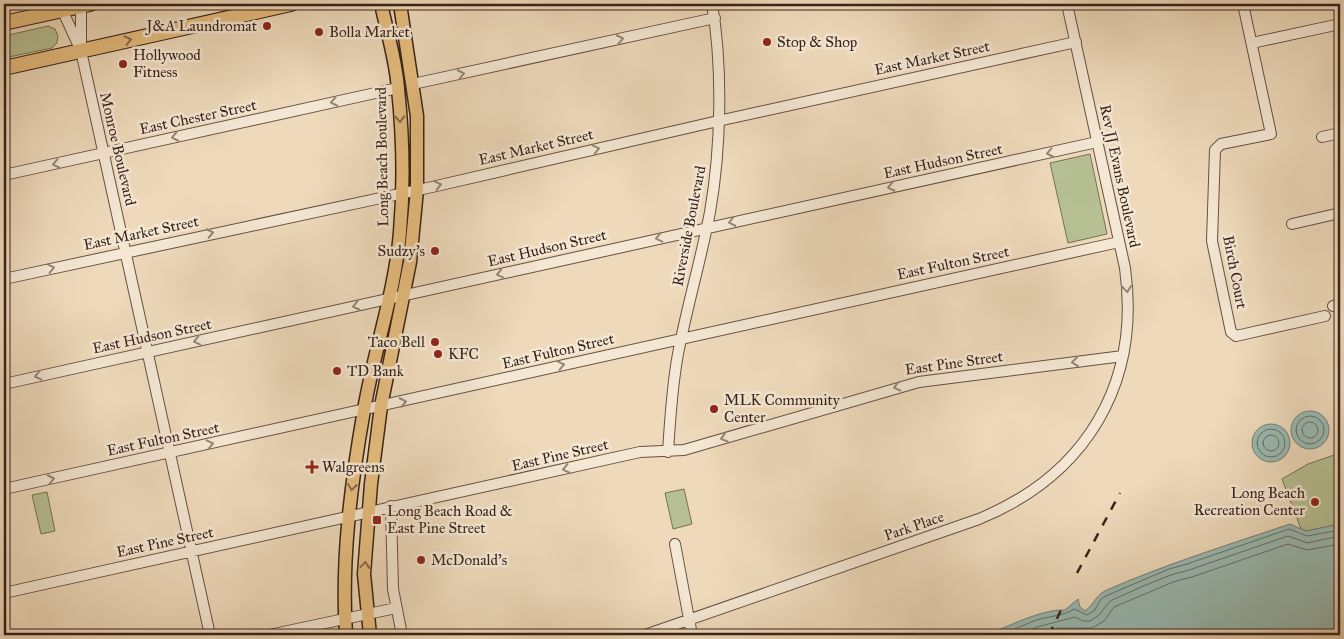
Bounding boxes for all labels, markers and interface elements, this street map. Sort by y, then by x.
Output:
place label: J&A Laundromat [144,17,258,36]
marker: J&A Laundromat [261,20,273,32]
place label: Bolla Market [329,23,411,41]
marker: Bolla Market [313,26,325,38]
place label: Stop & Shop [777,33,857,51]
one-way arrow [615,34,624,45]
one-way arrow [124,35,133,46]
marker: Stop & Shop [761,36,773,48]
street label: East Market Street [873,37,992,79]
place label: Hollywood Fitness [133,46,201,81]
marker: Hollywood Fitness [117,58,129,70]
one-way arrow [456,69,465,80]
street label: Long Beach Boulevard [372,86,392,227]
street label: Monroe Boulevard [96,90,140,208]
street label: East Chester Street [138,96,259,138]
one-way arrow [329,96,338,107]
street label: Rev JJ Evans Boulevard [1095,103,1144,250]
one-way arrow [395,116,406,124]
street label: East Market Street [477,125,596,169]
one-way arrow [171,131,180,142]
street label: East Hudson Street [882,139,1005,182]
one-way arrow [591,144,600,155]
one-way arrow [1045,147,1054,157]
one-way arrow [52,158,61,169]
street label: Riverside Boulevard [668,164,710,288]
one-way arrow [433,180,442,191]
one-way arrow [886,181,895,192]
street label: East Market Street [82,212,201,254]
one-way arrow [728,216,737,227]
street label: East Hudson Street [486,225,609,270]
one-way arrow [206,229,214,239]
one-way arrow [654,232,663,243]
street label: Birch Court [1219,234,1251,311]
place label: Sudzy's [378,242,425,260]
street label: East Fulton Street [895,242,1011,284]
marker: Sudzy's [429,245,441,257]
one-way arrow [47,263,56,274]
one-way arrow [496,268,505,279]
one-way arrow [1121,286,1132,294]
one-way arrow [351,300,360,311]
street label: East Hudson Street [91,314,214,357]
street label: East Fulton Street [500,329,616,373]
place label: Taco Bell [368,333,426,351]
one-way arrow [193,335,202,346]
marker: Taco Bell [429,336,441,348]
place label: KFC [448,345,479,363]
street label: East Pine Street [904,347,1005,379]
marker: KFC [432,348,444,360]
one-way arrow [1071,356,1079,367]
one-way arrow [557,360,566,371]
place label: TD Bank [347,362,404,380]
marker: TD Bank [331,365,343,377]
one-way arrow [34,370,43,381]
one-way arrow [892,381,901,392]
place label: MLK Community Center [724,391,841,426]
one-way arrow [399,397,407,408]
marker: MLK Community Center [708,403,720,415]
street label: East Fulton Street [105,418,221,460]
one-way arrow [721,433,729,443]
street label: East Pine Street [510,435,611,475]
one-way arrow [206,439,215,450]
place label: Walgreens [322,458,385,476]
marker: Walgreens [306,461,318,473]
one-way arrow [561,463,570,474]
one-way arrow [47,474,56,485]
one-way arrow [348,483,358,492]
place label: Long Beach Recreation Center [1194,484,1306,519]
marker: Long Beach Recreation Center [1309,496,1321,508]
place label: Long Beach Road & East Pine Street [387,502,513,537]
street label: Park Place [882,507,946,545]
marker: Long Beach Road & East Pine Street [371,514,383,526]
street label: East Pine Street [115,523,216,561]
place label: McDonald's [431,551,507,569]
marker: McDonald's [415,554,427,566]
one-way arrow [359,561,370,569]

